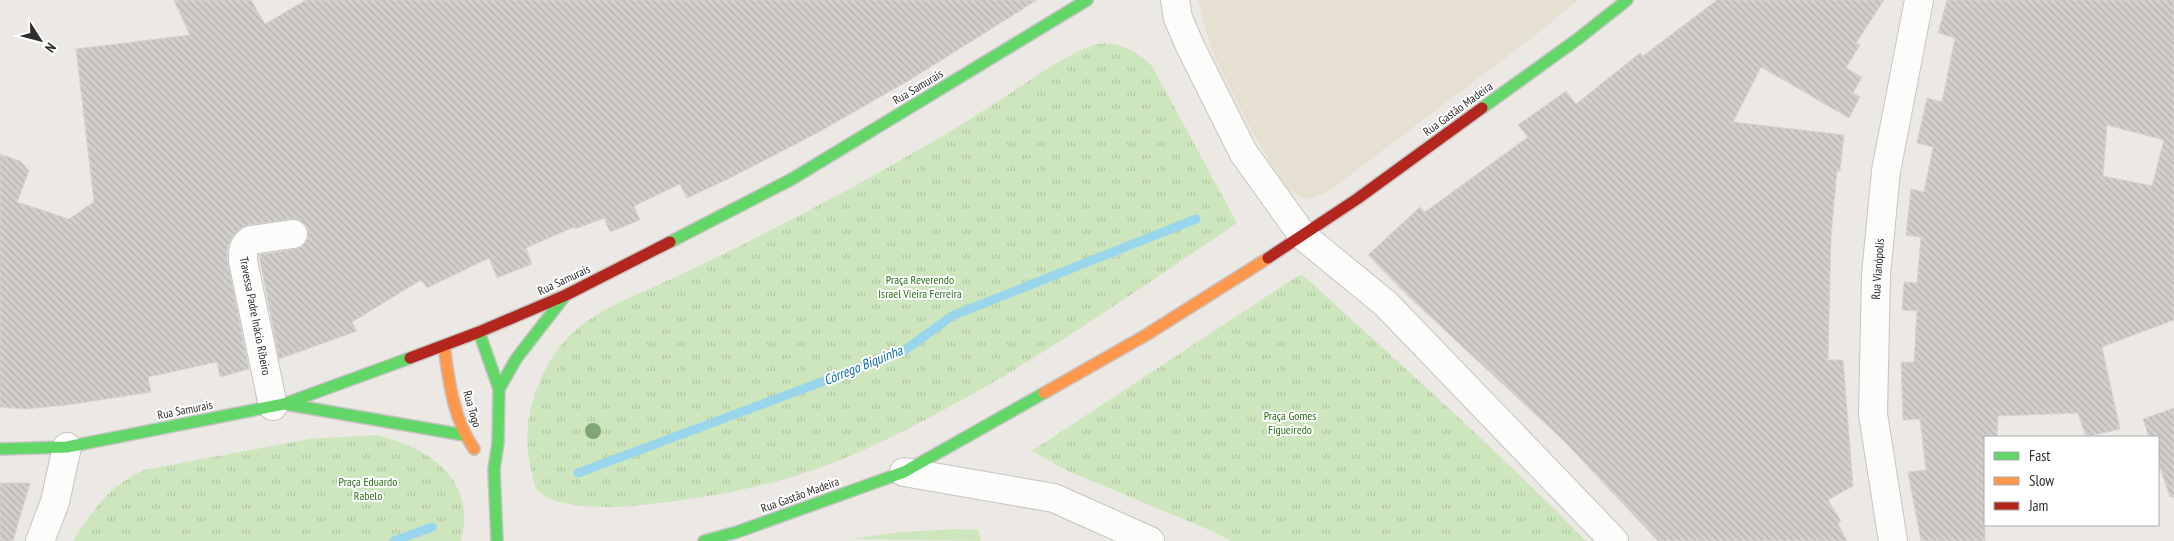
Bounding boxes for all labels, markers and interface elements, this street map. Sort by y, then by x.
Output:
north arrow [15,15,65,65]
text: N [41,39,60,56]
street label: Rua Samurais [890,66,946,107]
street label: Rua Gastão Madeira [1420,78,1496,139]
street label: Rua Vianópolis [1868,238,1887,300]
street label: Travessa Padre Inácio Ribeiro [237,255,274,376]
street label: Rua Samurais [535,261,592,298]
park label: Praça Reverendo Israel Vieira Ferreira [878,272,962,301]
water label: Córrego Biquinha [821,341,906,389]
street label: Rua Togo [460,389,485,429]
street label: Rua Samurais [156,397,214,422]
park label: Praça Gomes Figueiredo [1264,408,1316,437]
legend [1984,436,2159,526]
text: Fast [2029,446,2050,465]
text: Slow [2029,471,2054,490]
street label: Rua Gastão Madeira [759,473,841,516]
park label: Praça Eduardo Rabelo [339,474,397,503]
text: Jam [2028,496,2048,515]

